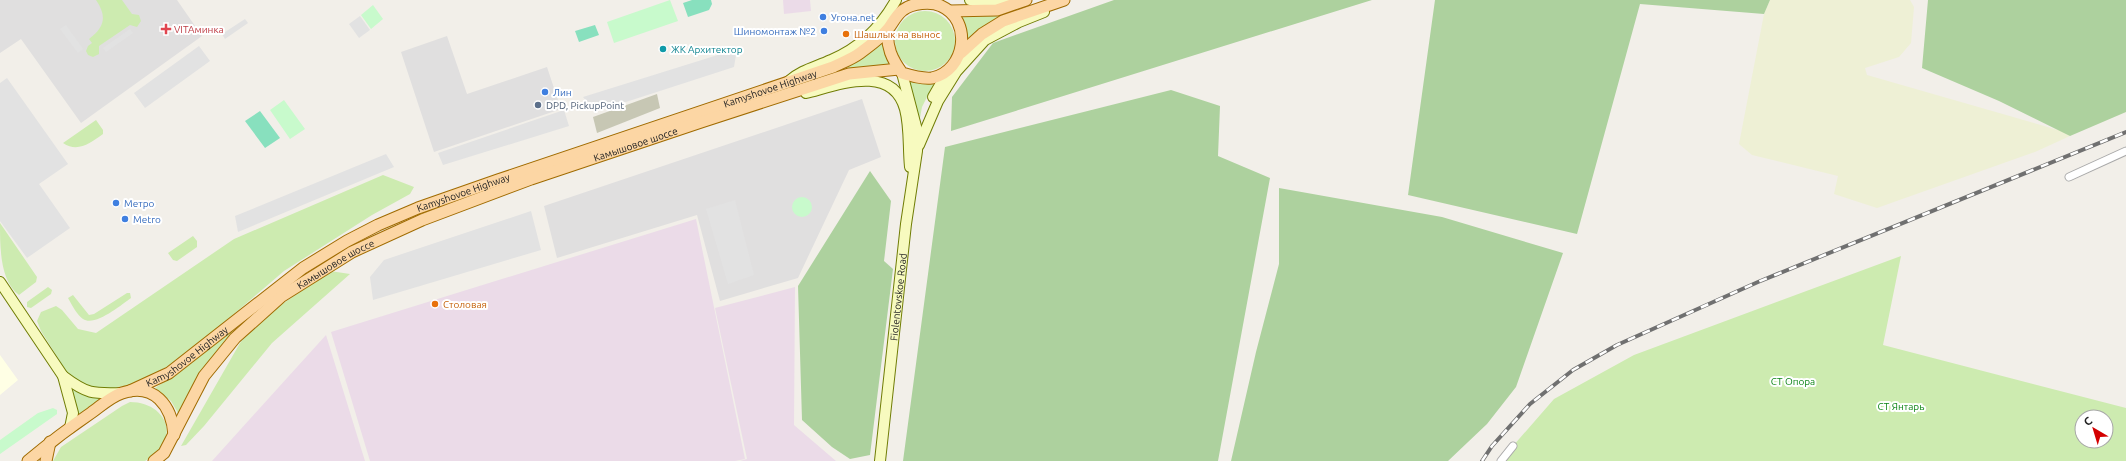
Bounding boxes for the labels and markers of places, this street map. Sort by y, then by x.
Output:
marker: Угона.net [818,12,828,22]
place label: Угона.net [831,12,875,23]
marker: VITAминка [161,24,171,34]
place label: VITAминка [174,24,224,35]
place label: Шиномонтаж №2 [734,26,816,37]
marker: Шиномонтаж №2 [819,26,829,36]
marker: Шашлык на вынос [841,29,851,39]
place label: Шашлык на вынос [854,29,941,40]
marker: ЖК Архитектор [658,44,668,54]
place label: ЖК Архитектор [671,44,743,55]
marker: Лин [540,87,550,97]
place label: Лин [553,87,572,98]
marker: DPD, PickupPoint [533,100,543,110]
place label: DPD, PickupPoint [546,100,624,111]
marker: Метро [111,198,121,208]
place label: Метро [124,198,154,209]
marker: Metro [120,214,130,224]
place label: Metro [133,214,161,225]
marker: Столовая [430,299,440,309]
place label: Столовая [443,299,487,310]

